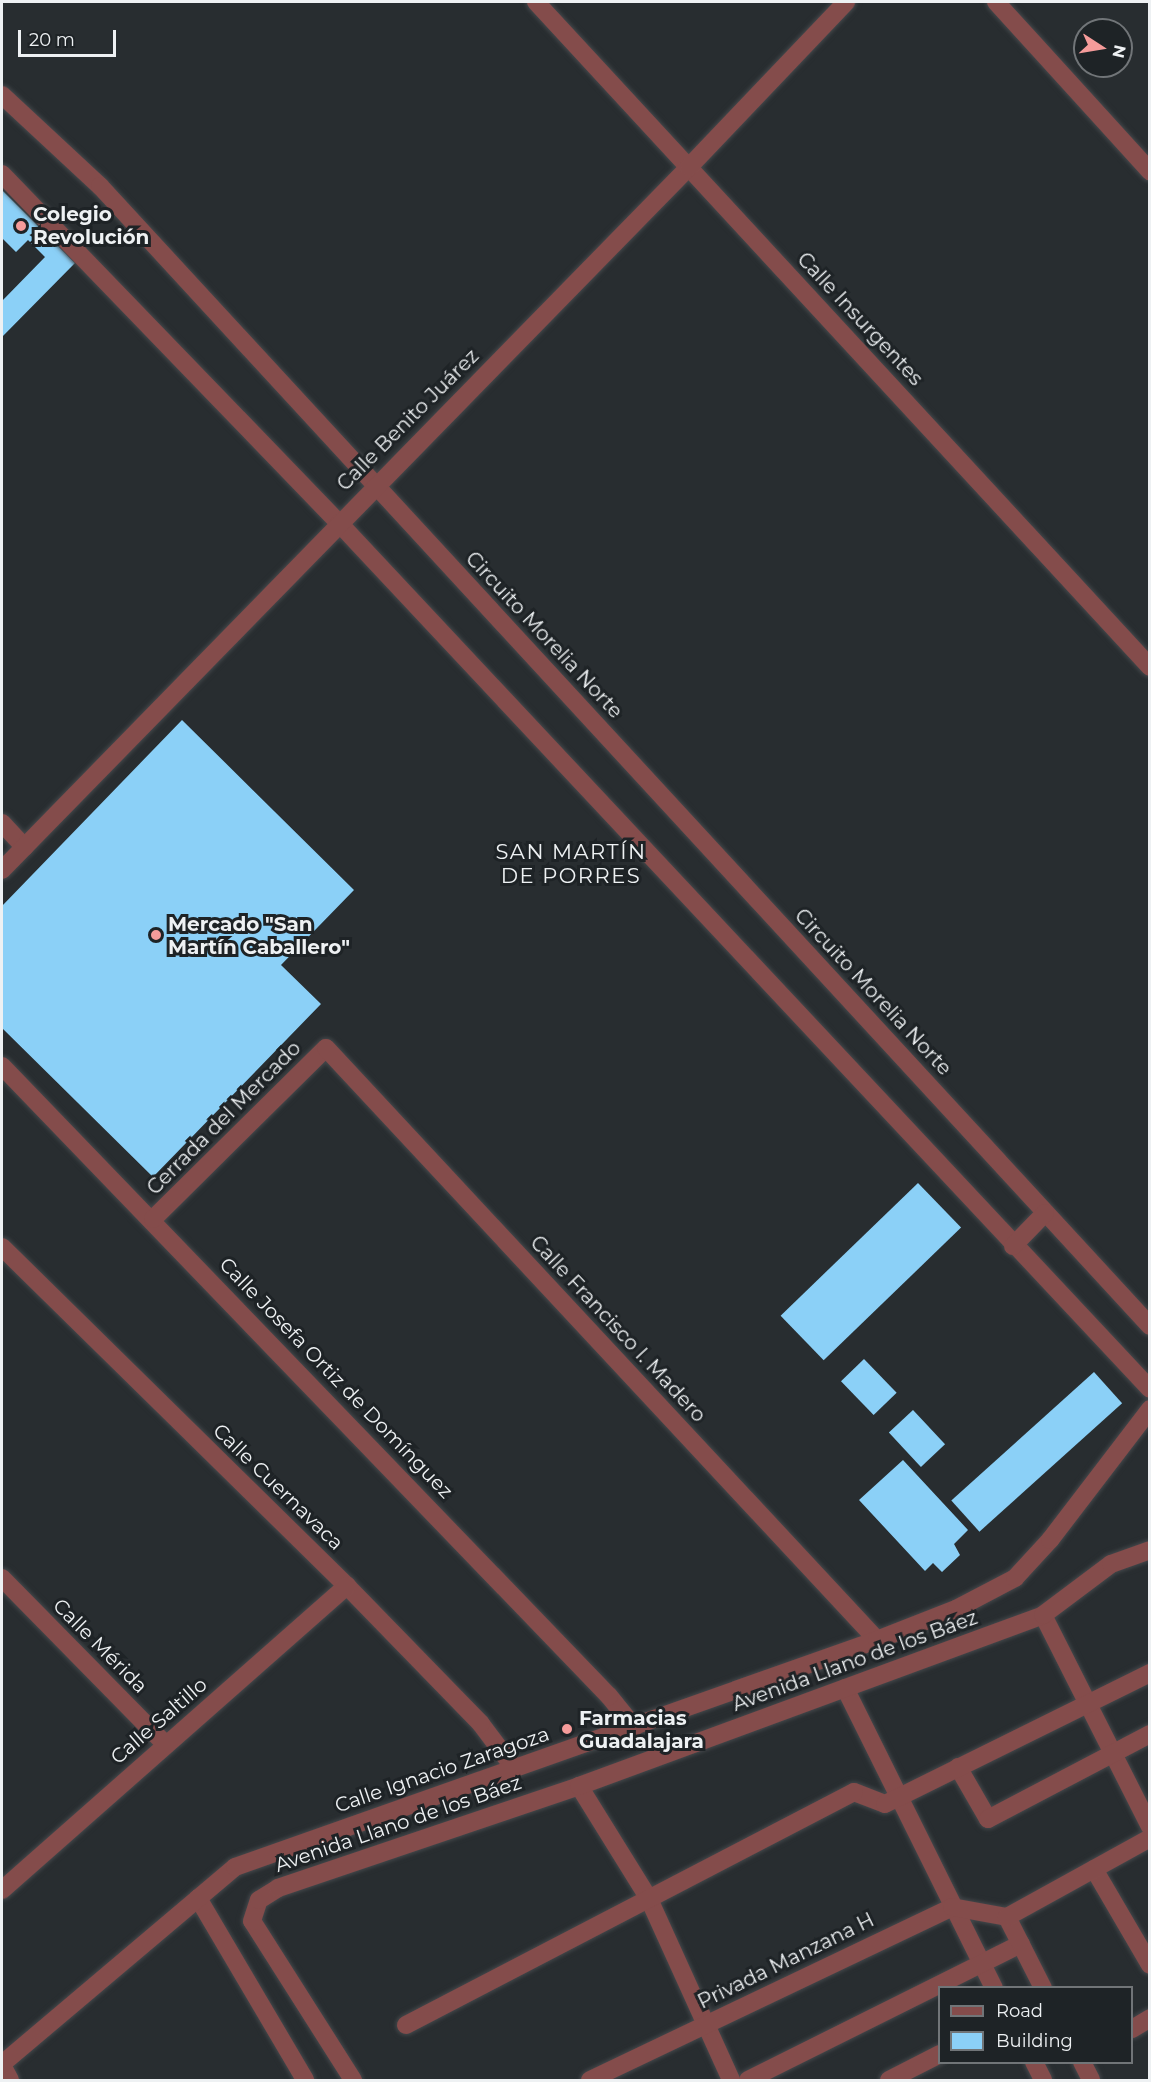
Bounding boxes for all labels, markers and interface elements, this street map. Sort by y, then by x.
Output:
scale bar [21,18,118,56]
north arrow [1073,18,1133,78]
text: 20 m [29,29,75,51]
text: N [1109,43,1130,60]
place label: Colegio Revolución [33,202,149,249]
marker: Colegio Revolución [14,219,28,233]
street label: Calle Insurgentes [792,247,928,391]
street label: Calle Benito Juárez [332,344,484,496]
street label: Circuito Morelia Norte [461,547,627,723]
district label: SAN MARTÍN DE PORRES [495,839,647,889]
street label: Circuito Morelia Norte [790,904,956,1080]
place label: Mercado "San Martín Caballero" [168,912,350,959]
marker: Mercado "San Martín Caballero" [149,928,163,942]
street label: Cerrada del Mercado [142,1036,306,1200]
street label: Calle Francisco I. Madero [525,1231,711,1427]
street label: Calle Josefa Ortiz de Domínguez [214,1253,458,1503]
street label: Calle Cuernavaca [208,1419,348,1555]
street label: Calle Mérida [48,1594,152,1698]
street label: Avenida Llano de los Báez [729,1605,981,1717]
street label: Calle Saltillo [106,1673,212,1769]
place label: Farmacias Guadalajara [579,1706,704,1753]
street label: Calle Ignacio Zaragoza [332,1722,552,1818]
marker: Farmacias Guadalajara [560,1722,574,1736]
street label: Avenida Llano de los Báez [272,1770,524,1878]
street label: Privada Manzana H [694,1908,878,2014]
legend [938,1986,1133,2064]
text: Road [996,2000,1043,2022]
text: Building [996,2030,1073,2052]

